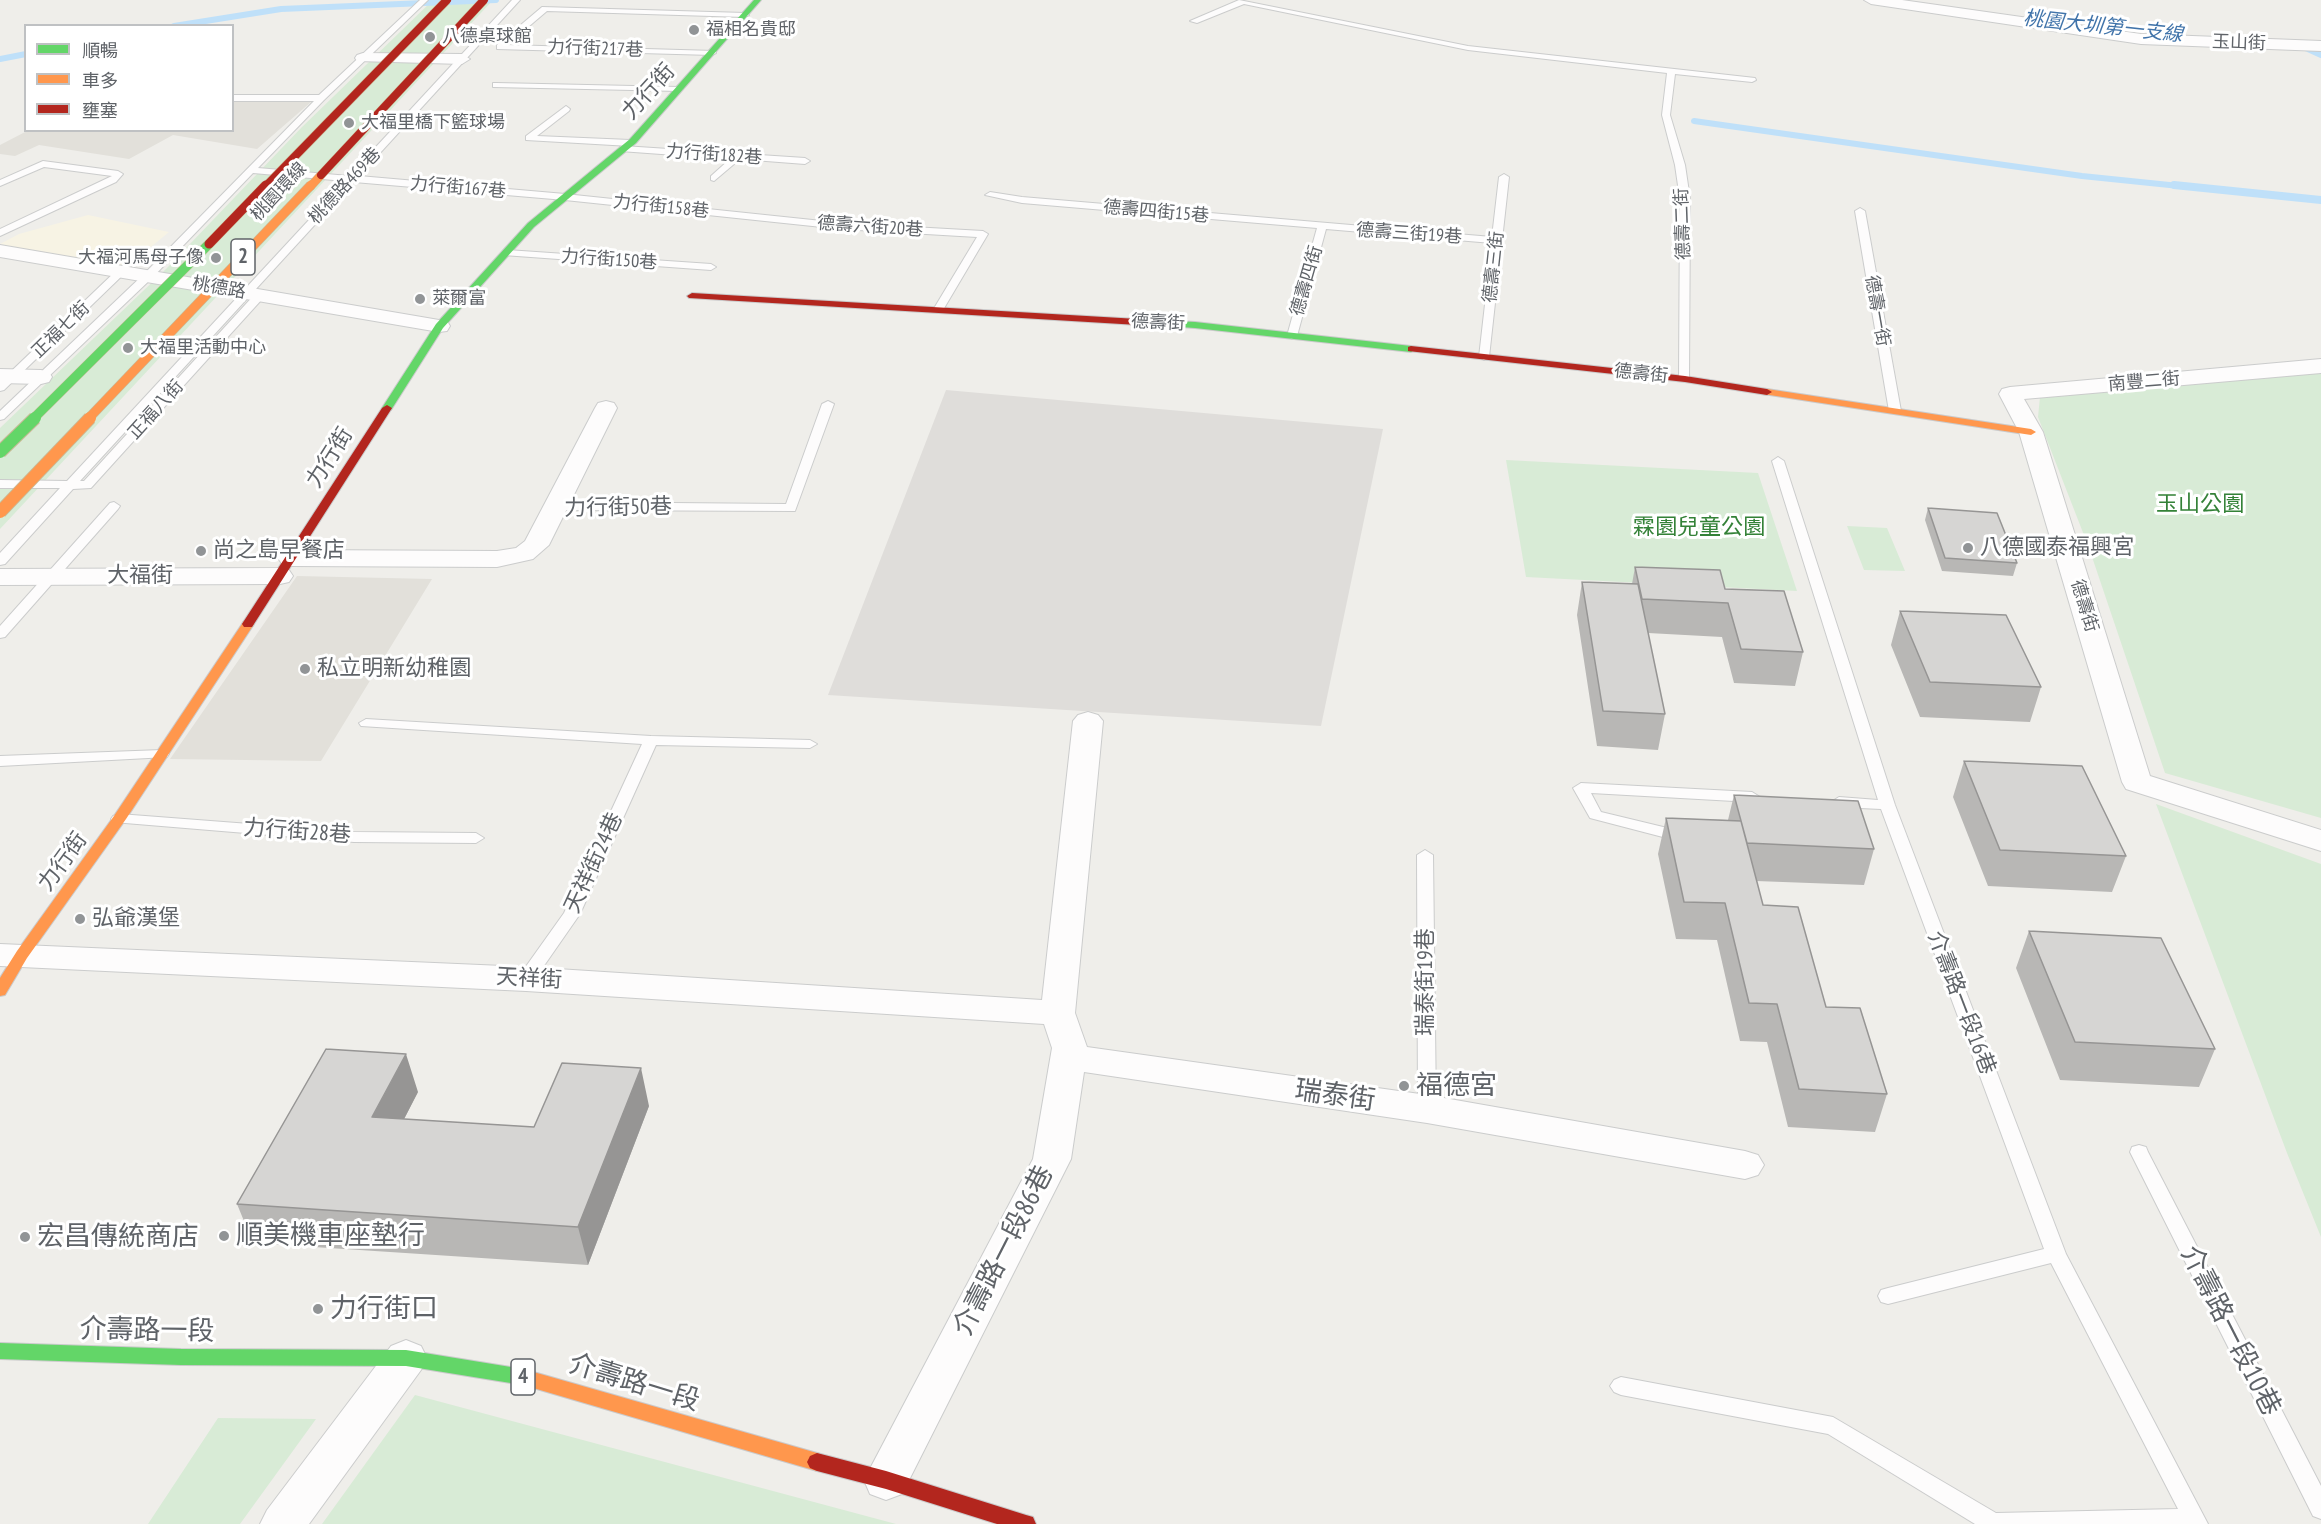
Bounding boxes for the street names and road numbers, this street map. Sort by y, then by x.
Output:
street label: 玉山街 [2212,31,2266,55]
street label: 力行街217巷 [547,37,643,61]
street label: 力行街 [617,59,681,125]
street label: 力行街182巷 [665,141,763,169]
street label: 桃德路469巷 [304,143,386,229]
street label: 桃園環線 [247,158,311,226]
street label: 力行街167巷 [409,173,507,203]
street label: 德壽二街 [1671,188,1695,260]
street label: 力行街158巷 [612,191,710,223]
street label: 德壽四街15巷 [1102,197,1210,227]
street label: 德壽六街20巷 [816,213,924,241]
street label: 德壽三街19巷 [1355,220,1463,248]
street label: 德壽三街 [1479,230,1509,304]
road number: 2 [231,239,255,275]
street label: 德壽四街 [1287,243,1327,319]
street label: 力行街150巷 [560,246,658,274]
street label: 桃德路 [191,273,247,303]
street label: 德壽一街 [1860,274,1894,348]
street label: 正福七街 [28,297,94,363]
street label: 德壽街 [1130,311,1186,335]
street label: 德壽街 [1613,360,1669,388]
street label: 南豐二街 [2107,368,2181,396]
street label: 正福八街 [124,376,188,444]
street label: 力行街 [301,423,359,493]
street label: 力行街50巷 [564,494,672,522]
street label: 大福街 [107,563,173,589]
street label: 德壽街 [2066,577,2102,635]
street label: 天祥街24巷 [559,809,629,917]
street label: 力行街28巷 [242,815,352,849]
street label: 力行街 [33,828,93,896]
street label: 介壽路一段16巷 [1921,927,2001,1079]
street label: 瑞泰街19巷 [1413,928,1439,1036]
street label: 天祥街 [495,964,563,994]
street label: 瑞泰街 [1293,1074,1377,1118]
street label: 介壽路一段86巷 [947,1161,1061,1341]
street label: 介壽路一段10巷 [2173,1241,2287,1421]
street label: 介壽路一段 [79,1314,215,1348]
street label: 介壽路一段 [565,1348,703,1418]
road number: 4 [511,1359,535,1395]

